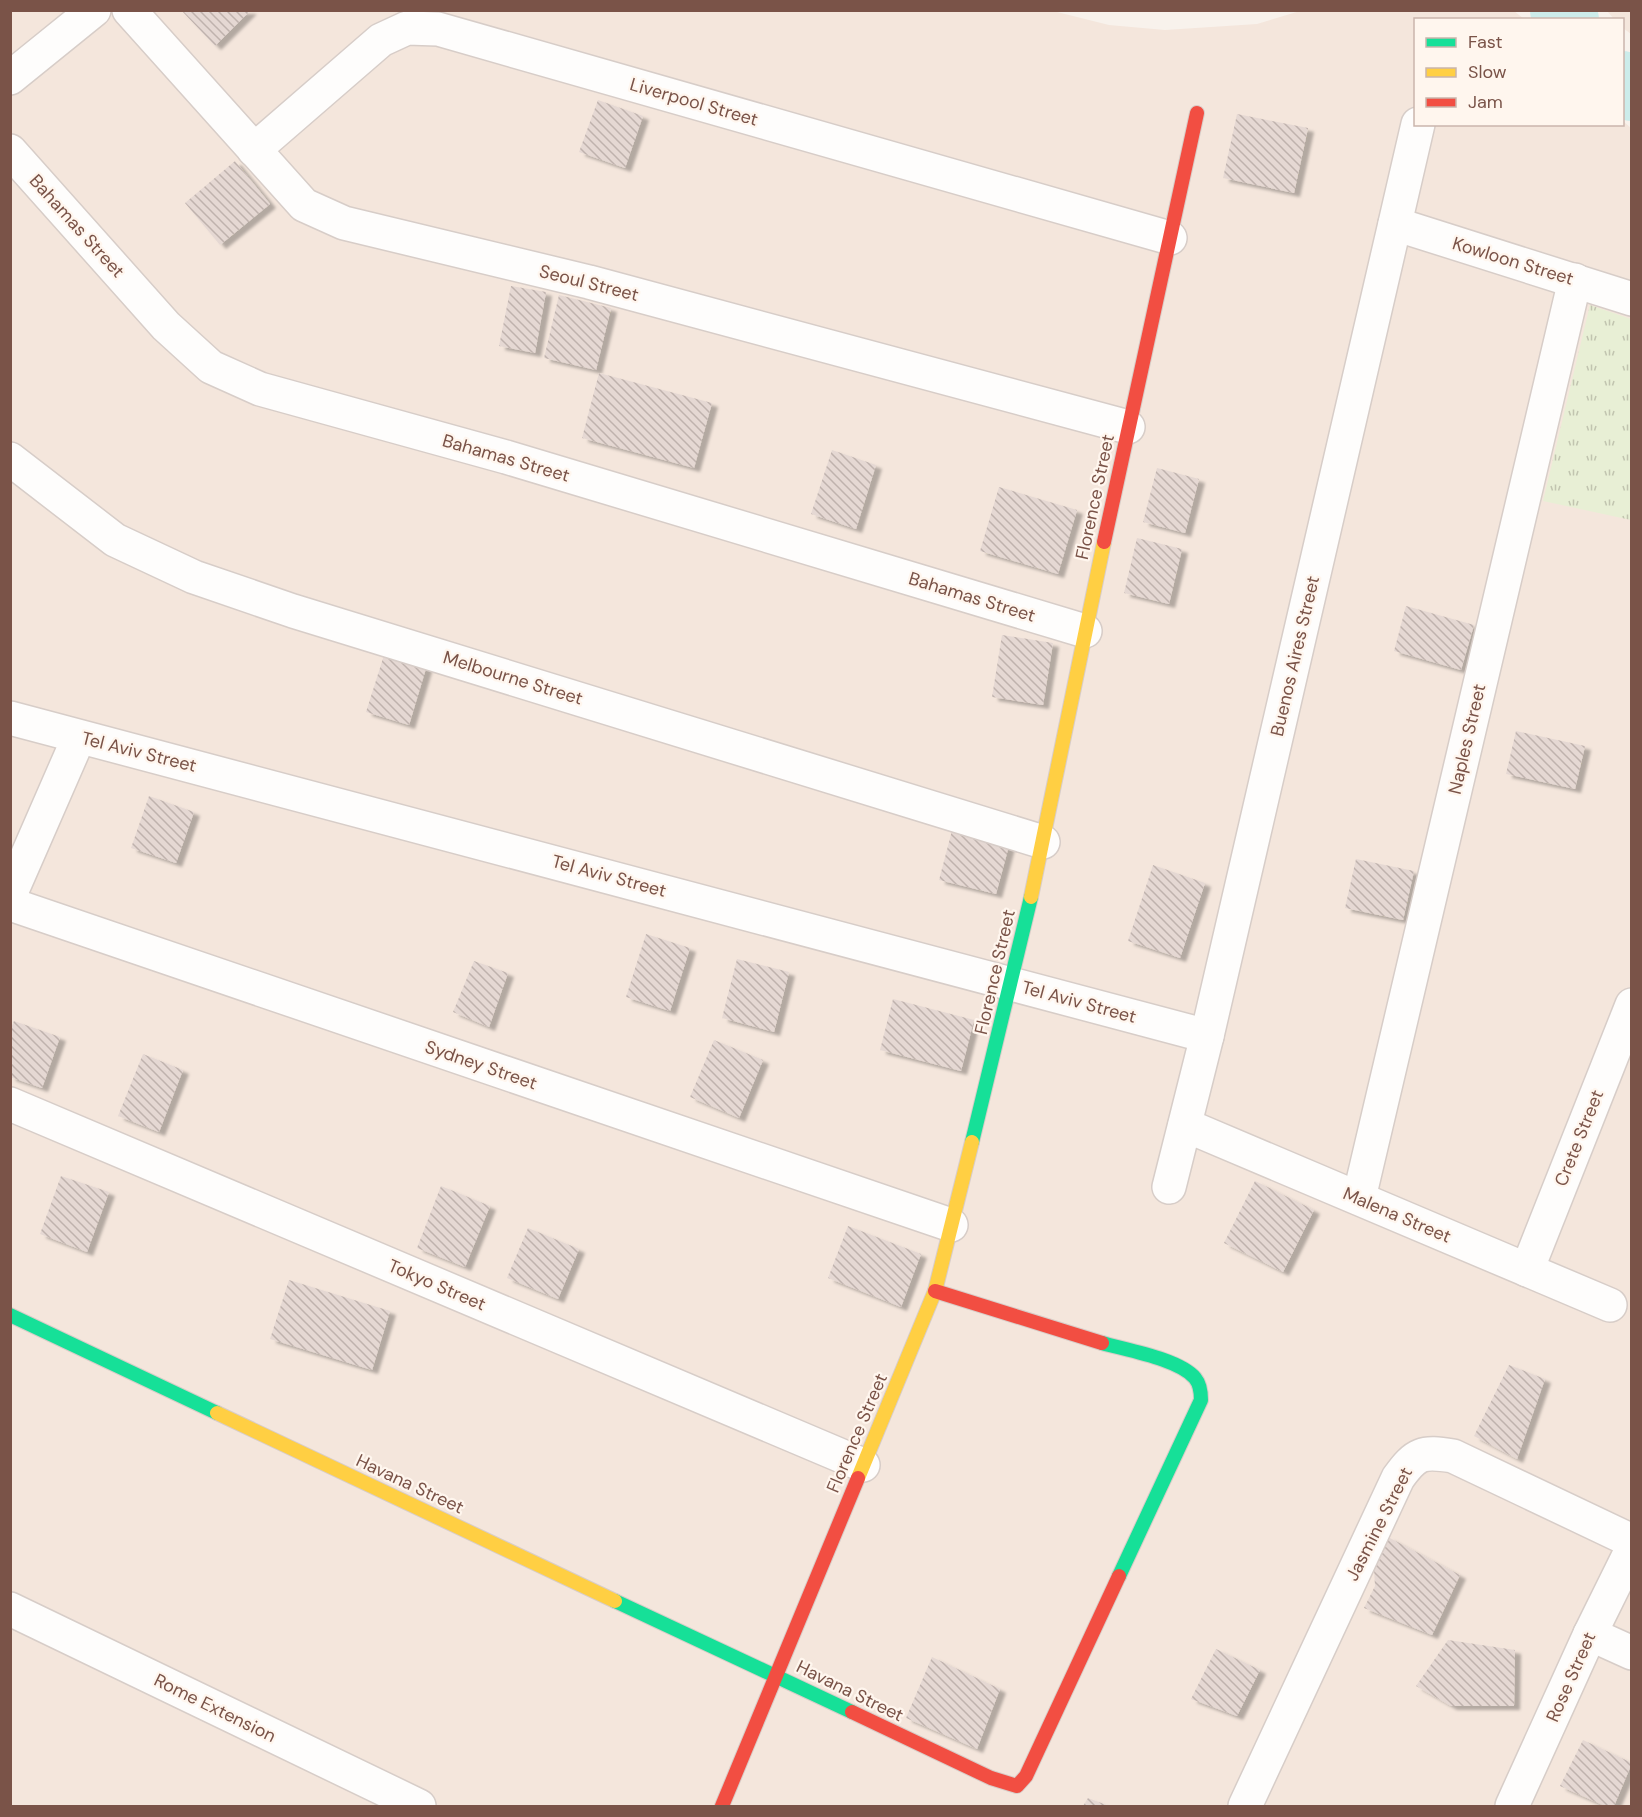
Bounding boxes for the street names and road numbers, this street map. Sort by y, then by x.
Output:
street label: Liverpool Street [627,72,761,132]
street label: Bahamas Street [24,169,130,283]
street label: Kowloon Street [1449,231,1577,291]
street label: Seoul Street [537,259,641,307]
street label: Bahamas Street [440,428,572,488]
street label: Florence Street [1070,432,1120,562]
street label: Bahamas Street [906,566,1038,628]
street label: Buenos Aires Street [1265,573,1325,739]
street label: Melbourne Street [440,645,586,711]
street label: Naples Street [1443,681,1491,797]
street label: Tel Aviv Street [79,726,199,778]
street label: Tel Aviv Street [549,849,669,903]
street label: Florence Street [969,907,1021,1037]
street label: Tel Aviv Street [1019,975,1139,1029]
street label: Sydney Street [422,1035,540,1095]
street label: Crete Street [1549,1086,1609,1190]
street label: Malena Street [1339,1181,1455,1249]
street label: Tokyo Street [385,1254,489,1316]
street label: Florence Street [821,1370,893,1496]
street label: Havana Street [352,1449,468,1519]
street label: Jasmine Street [1340,1463,1418,1585]
street label: Rose Street [1541,1628,1601,1726]
street label: Havana Street [792,1655,908,1727]
street label: Rome Extension [150,1668,280,1748]

